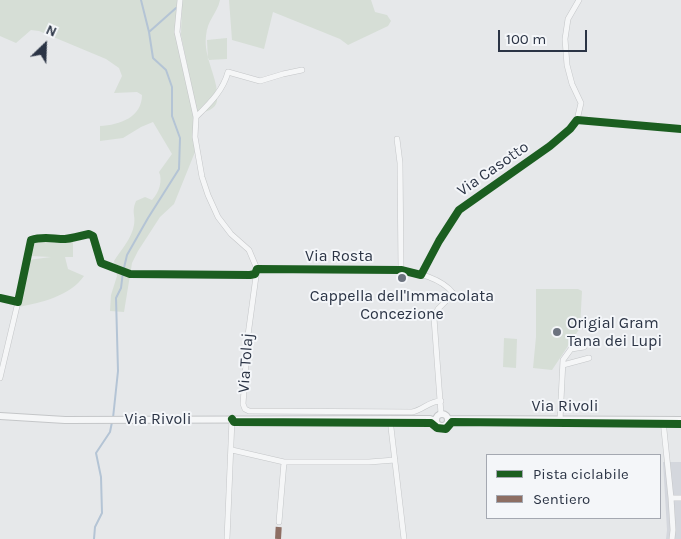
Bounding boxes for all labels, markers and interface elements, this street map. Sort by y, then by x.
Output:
north arrow [20,20,70,70]
scale bar [501,20,590,52]
text: N [43,21,59,41]
text: 100 m [506,30,546,48]
street label: Via Casotto [454,137,532,201]
street label: Via Rosta [305,246,373,266]
marker: Cappella dell'Immacolata Concezione [396,272,408,284]
place label: Cappella dell'Immacolata Concezione [310,286,494,324]
place label: Origial Gram Tana dei Lupi [567,313,662,351]
marker: Origial Gram Tana dei Lupi [551,326,563,338]
street label: Via Tolaj [234,332,258,394]
street label: Via Rivoli [532,396,598,416]
street label: Via Rivoli [125,409,191,429]
legend [486,454,661,519]
text: Pista ciclabile [533,465,629,483]
text: Sentiero [533,490,590,508]

